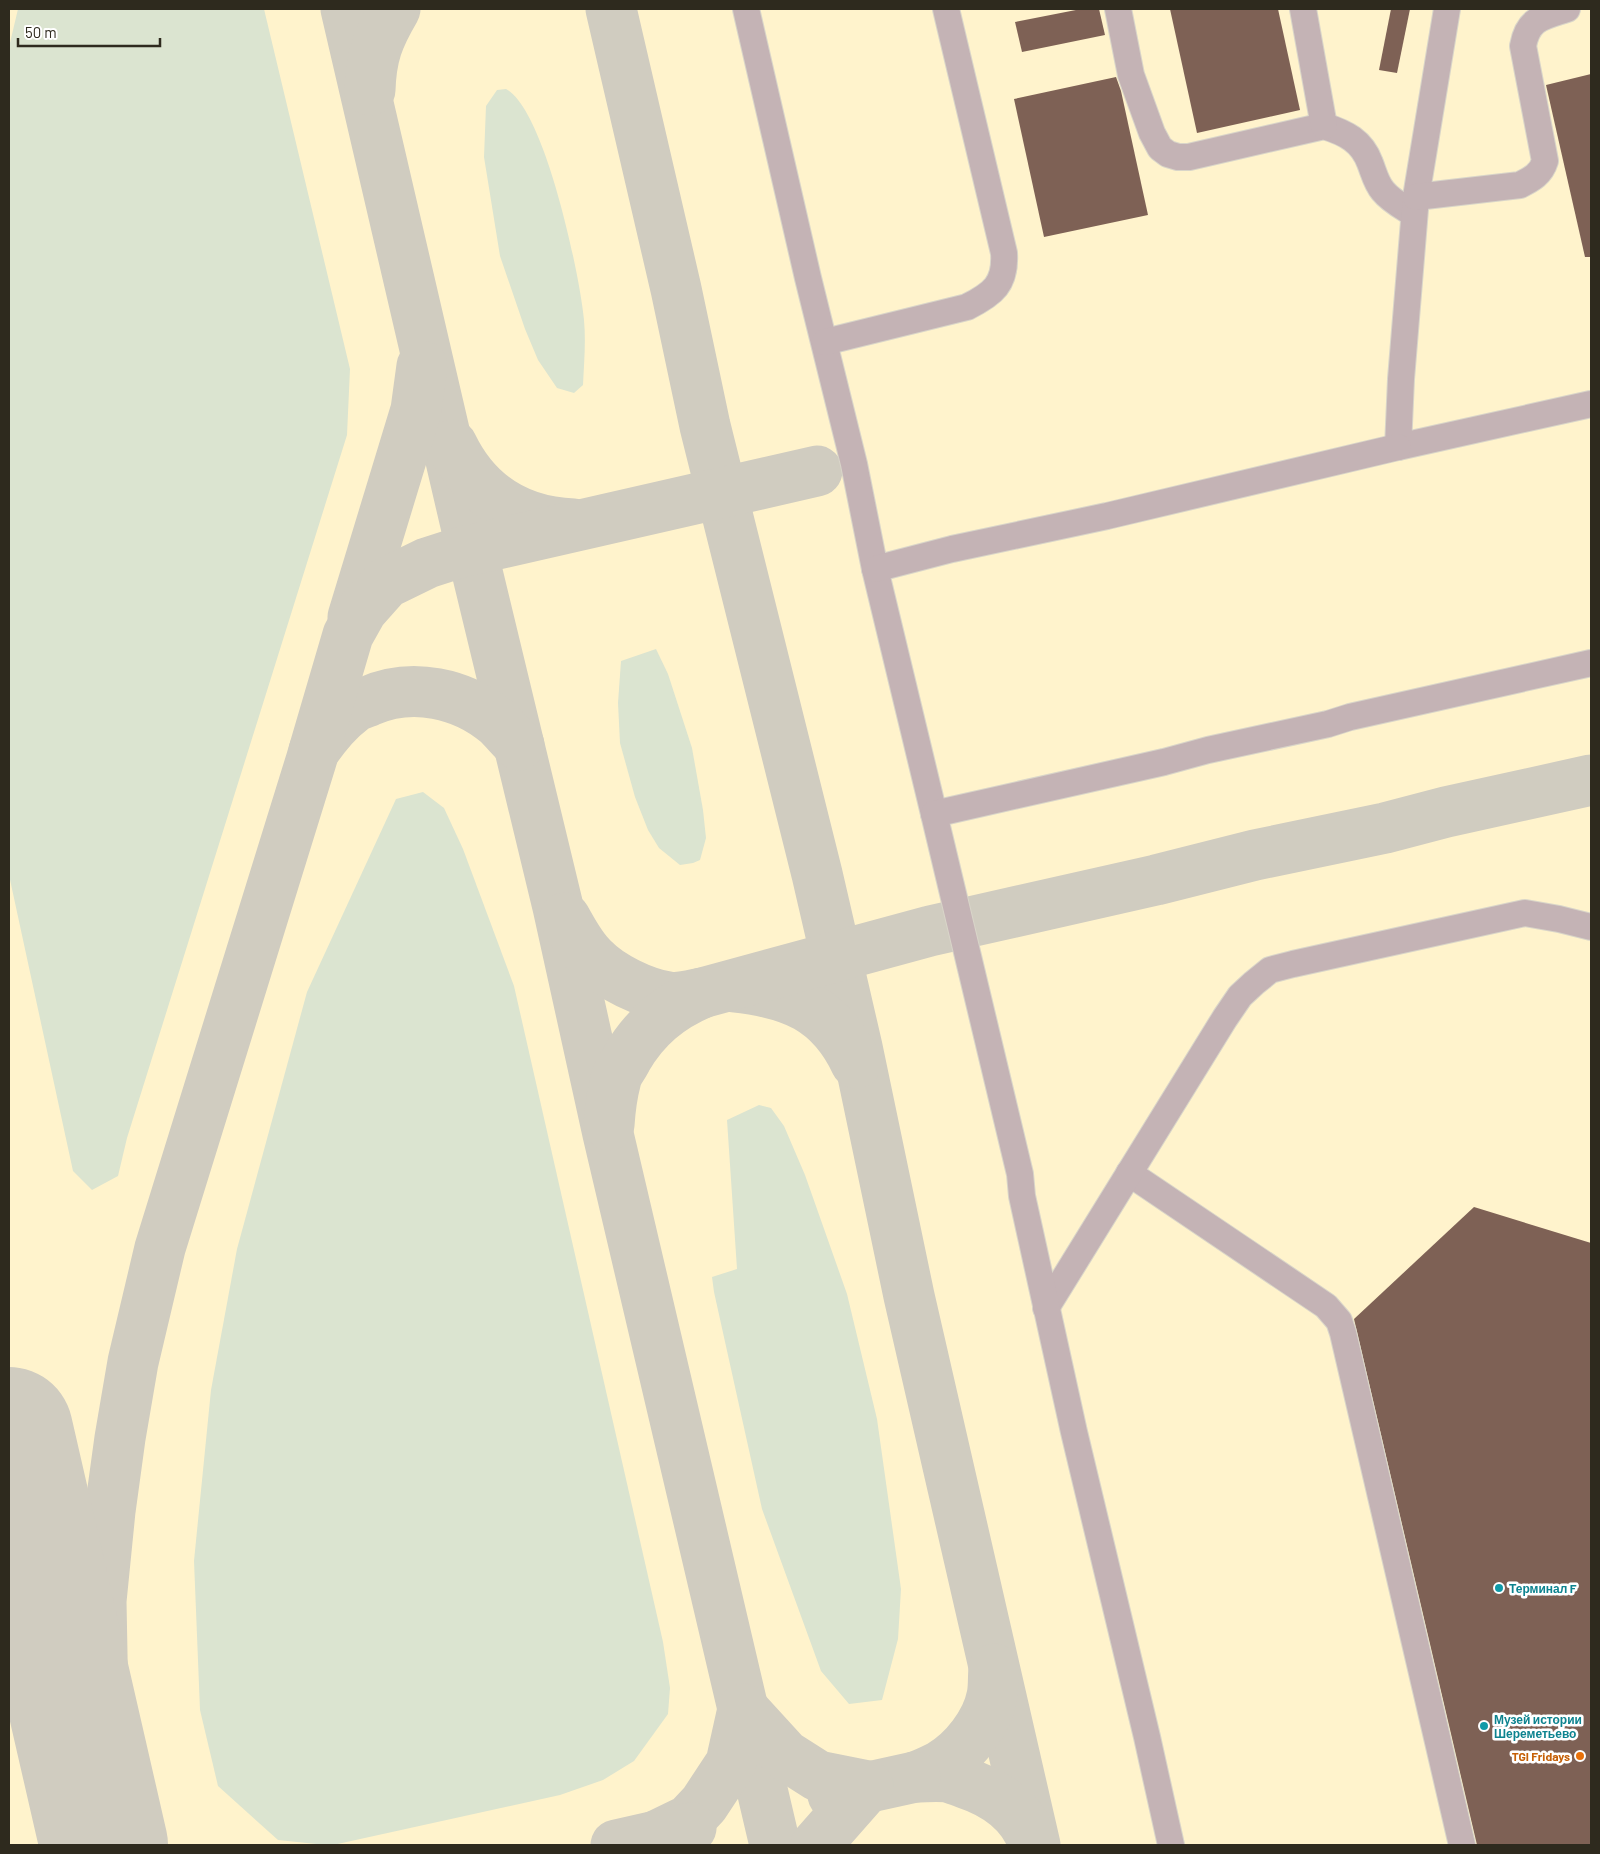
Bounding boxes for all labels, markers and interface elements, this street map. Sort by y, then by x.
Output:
scale bar [18,15,160,47]
text: 50 m [25,23,57,41]
place label: Терминал F [1509,1581,1577,1596]
marker: Терминал F [1493,1582,1505,1594]
place label: Музей истории Шереметьево [1494,1712,1582,1741]
marker: Музей истории Шереметьево [1478,1720,1490,1732]
place label: TGI Fridays [1512,1749,1570,1763]
marker: TGI Fridays [1574,1750,1586,1762]

